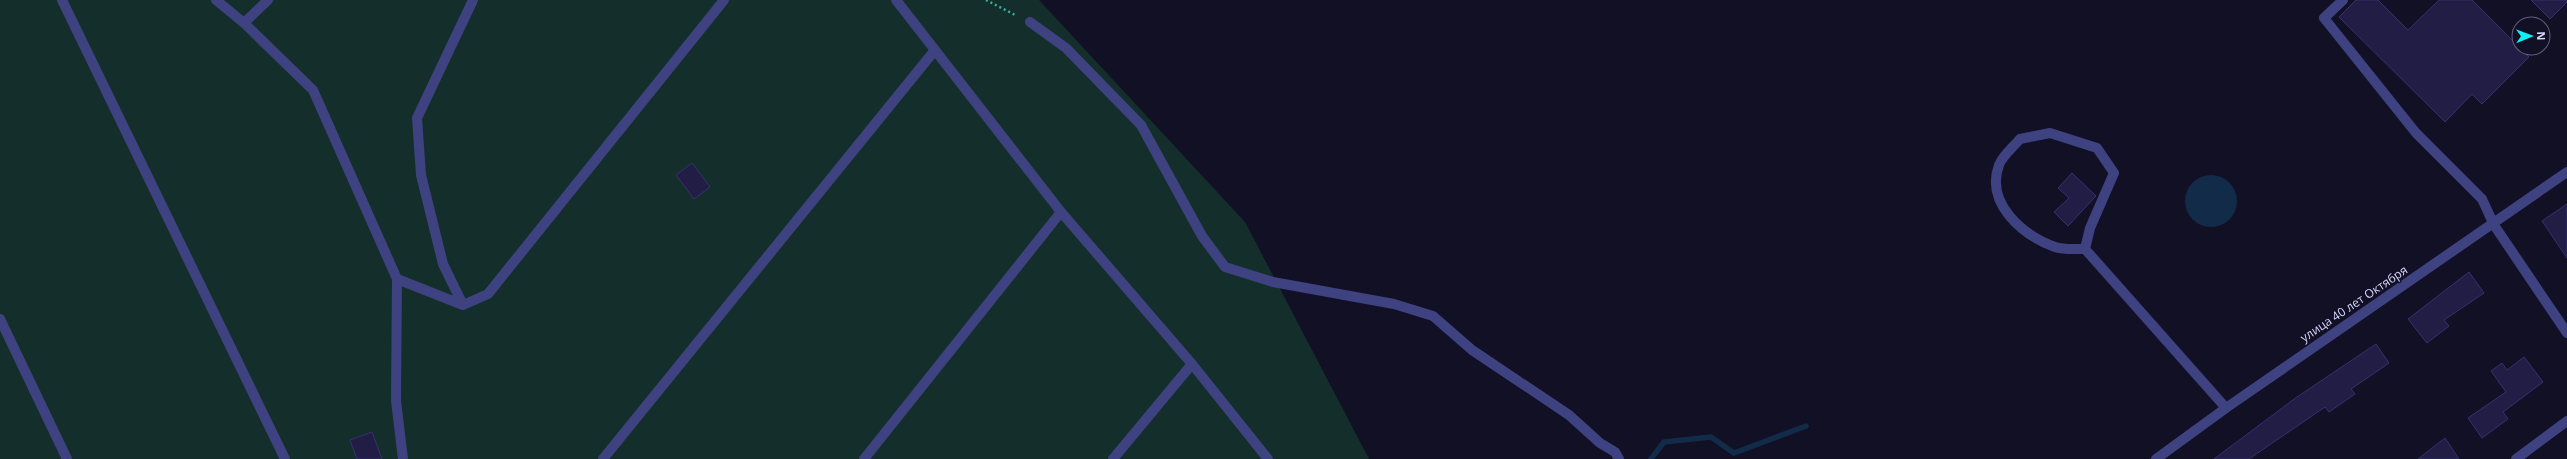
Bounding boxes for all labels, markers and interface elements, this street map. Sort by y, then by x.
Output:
north arrow [2511,16,2551,56]
text: N [2534,31,2549,40]
street label: улица 40 лет Октября [2297,261,2411,346]

